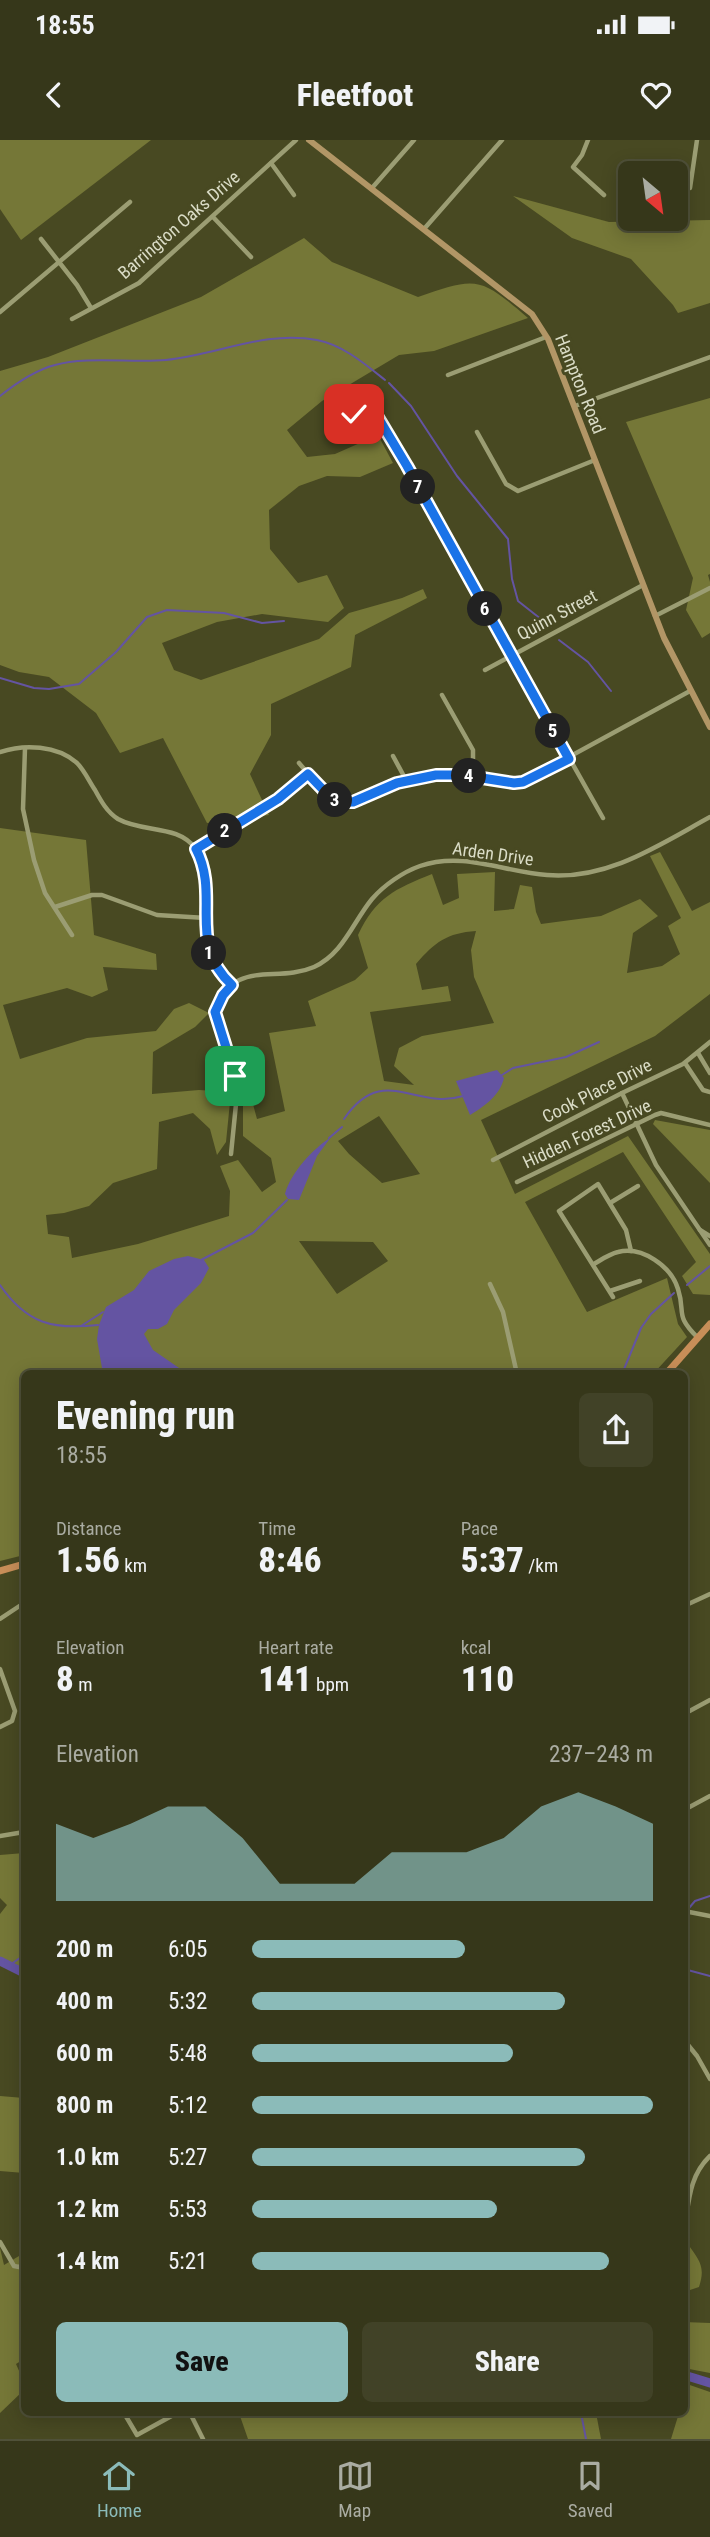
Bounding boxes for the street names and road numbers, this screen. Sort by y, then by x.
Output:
street label: Barrington Oaks Drive [114,166,244,283]
street label: Hampton Road [551,331,610,437]
street label: Quinn Street [513,585,600,644]
street label: Arden Drive [451,837,535,870]
street label: Cook Place Drive [539,1054,655,1127]
street label: Hidden Forest Drive [519,1095,654,1172]

